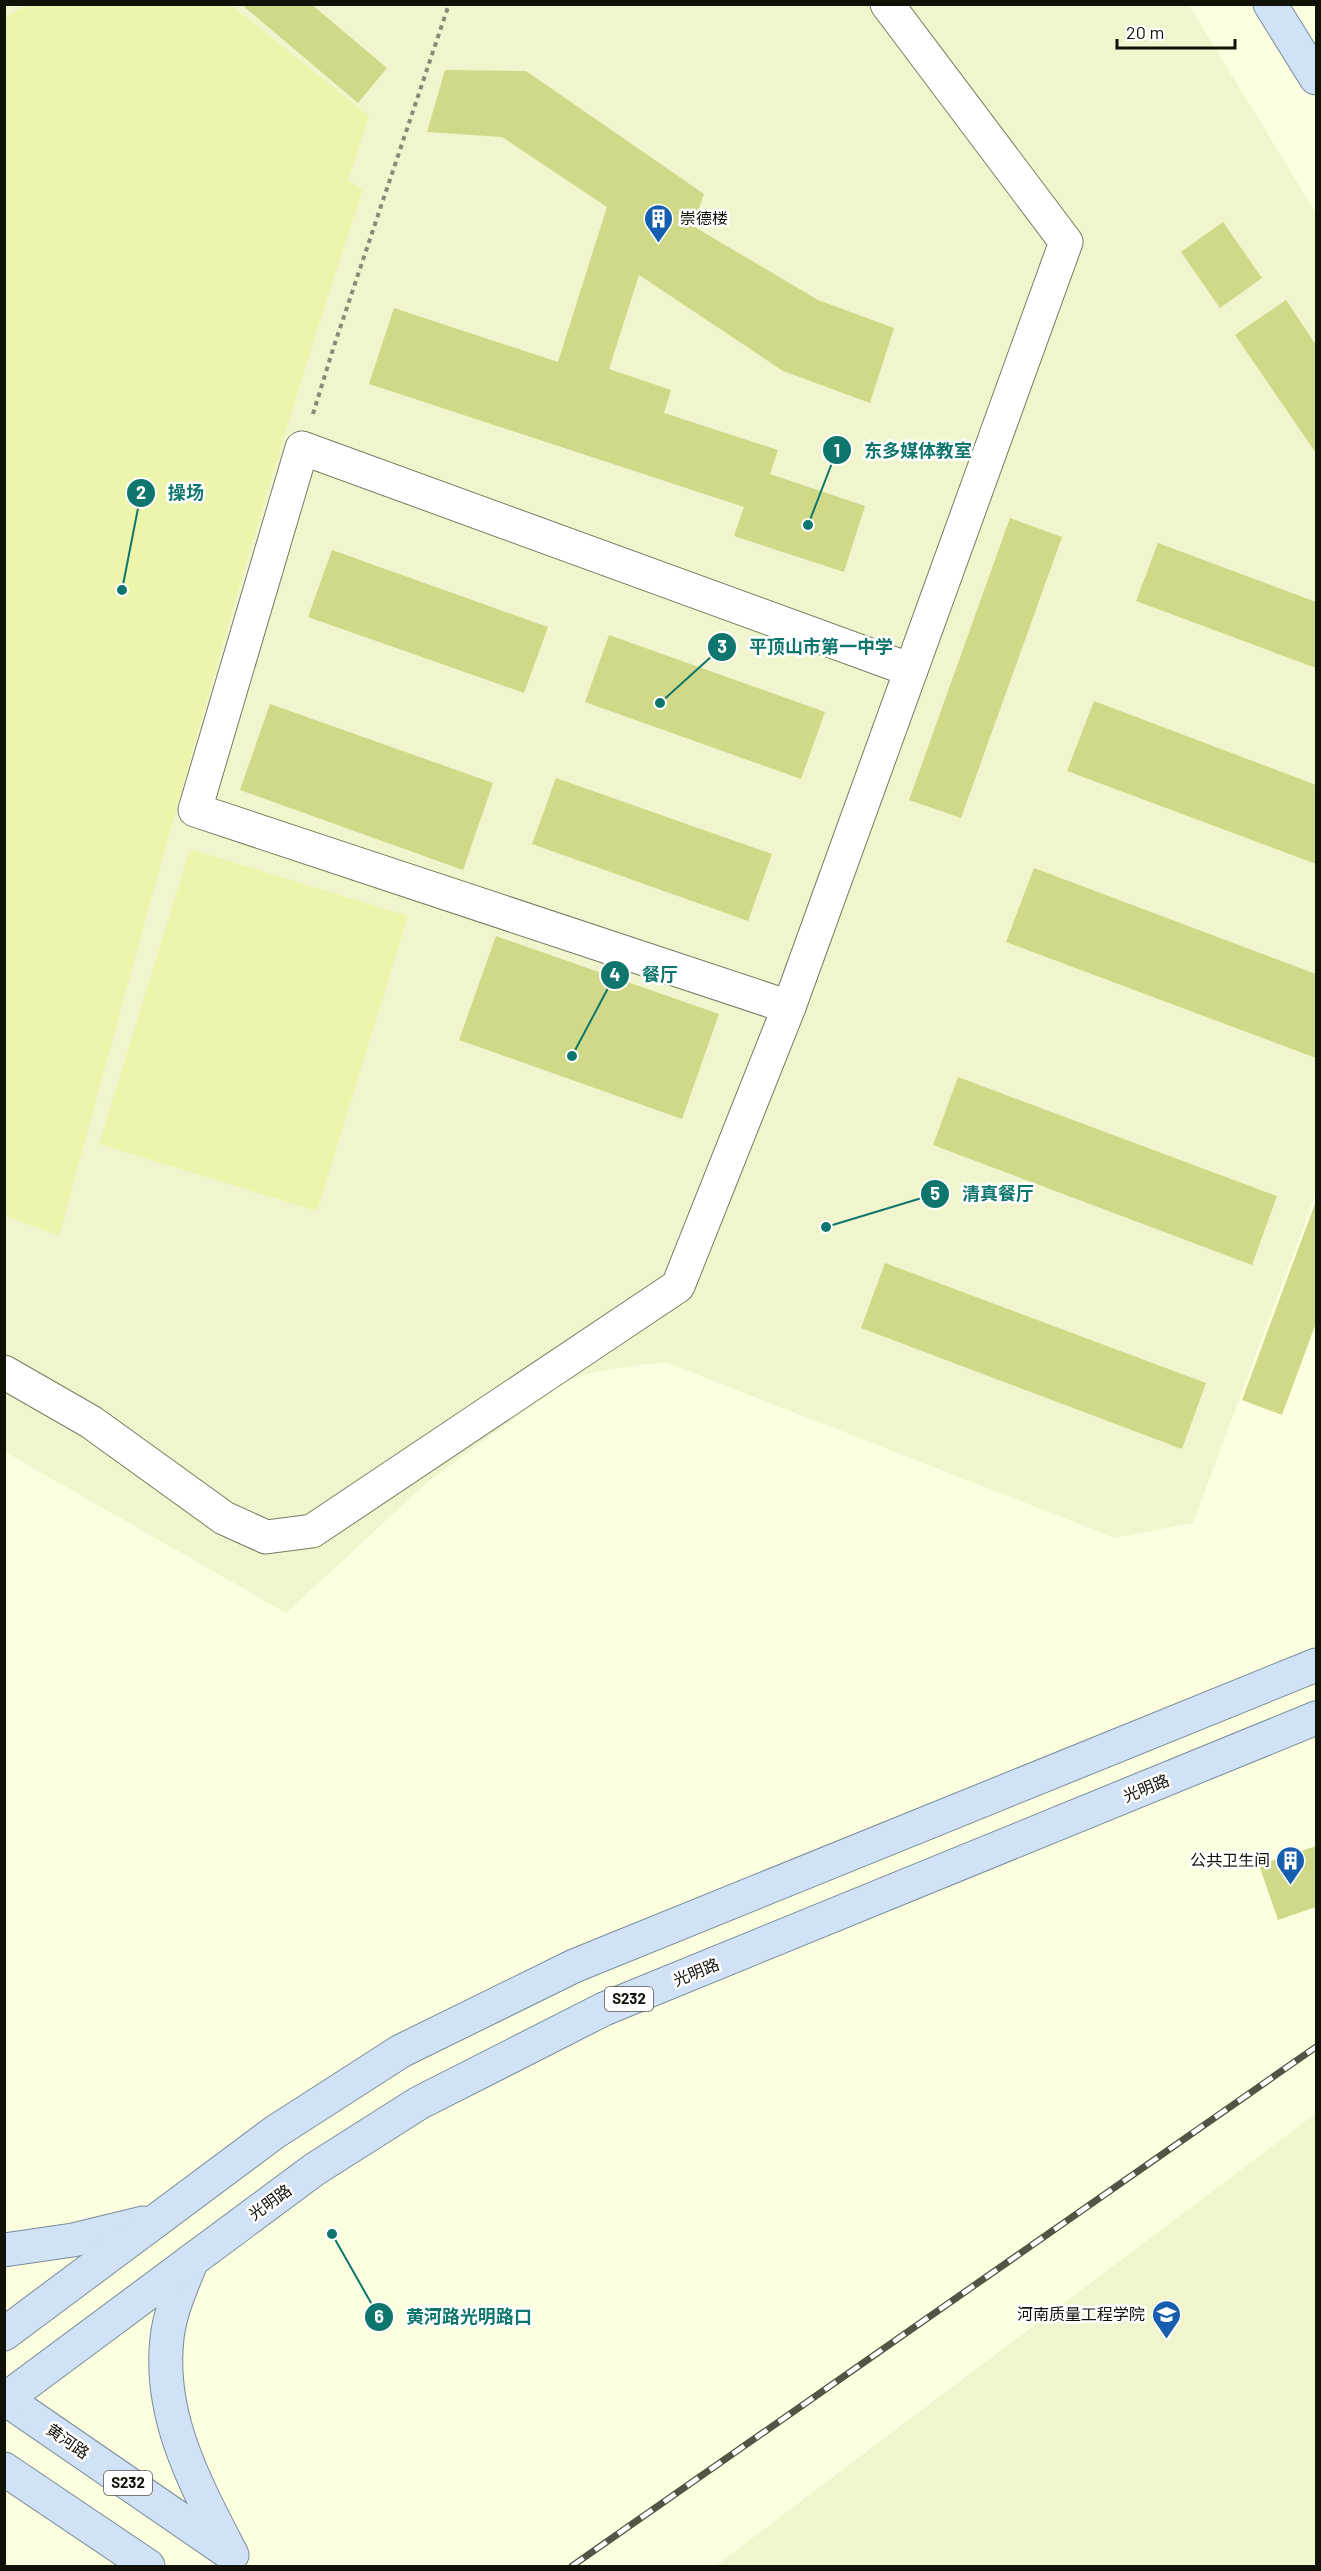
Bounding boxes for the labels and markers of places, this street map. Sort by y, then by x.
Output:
building icon: 崇德楼 [643,202,675,244]
place label: 崇德楼 [680,208,728,227]
callout: 东多媒体教室 [822,432,984,468]
callout: 操场 [126,475,216,511]
callout: 平顶山市第一中学 [707,629,905,665]
callout: 餐厅 [600,957,690,993]
callout: 清真餐厅 [920,1176,1046,1212]
building icon: 公共卫生间 [1275,1844,1307,1886]
place label: 公共卫生间 [1190,1850,1270,1869]
school or university icon: 河南质量工程学院 [1150,2298,1182,2340]
callout: 黄河路光明路口 [364,2299,544,2335]
place label: 河南质量工程学院 [1017,2304,1145,2323]

